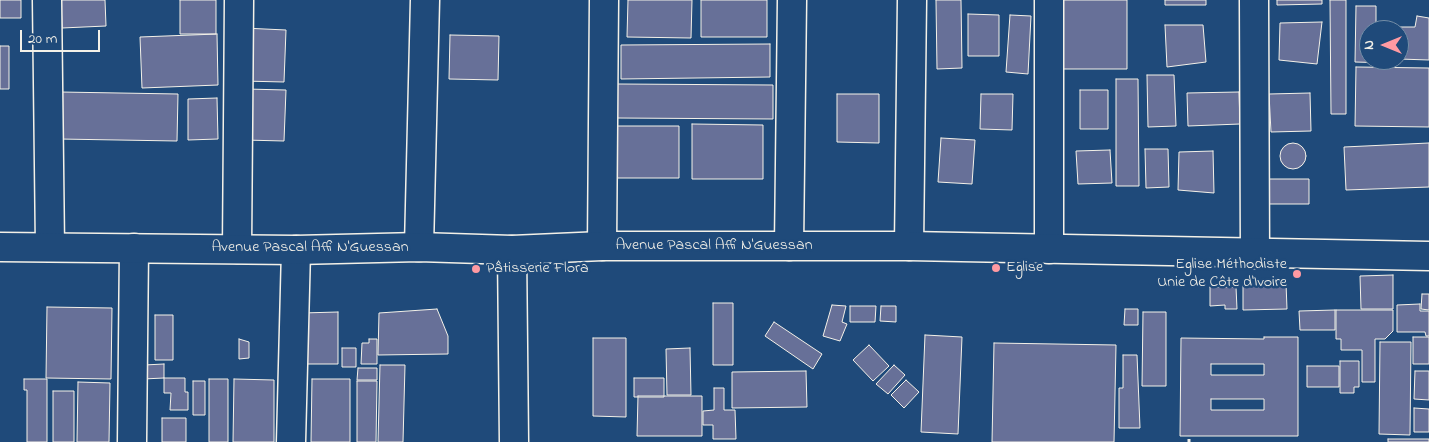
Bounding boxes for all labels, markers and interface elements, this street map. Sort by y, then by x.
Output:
scale bar [22,20,102,52]
north arrow [1359,20,1409,70]
text: 20 m [28,28,57,50]
text: N [1359,40,1380,50]
street label: Avenue Pascal Affi N'Guessan [615,236,813,256]
street label: Avenue Pascal Affi N'Guessan [211,238,409,258]
place label: Eglise Méthodiste Unie de Côte d'Ivoire [1157,255,1287,293]
place label: Eglise [1006,258,1043,278]
place label: Pâtisserie Flora [486,259,589,279]
marker: Eglise [990,262,1002,274]
marker: Pâtisserie Flora [470,263,482,275]
marker: Eglise Méthodiste Unie de Côte d'Ivoire [1291,268,1303,280]

